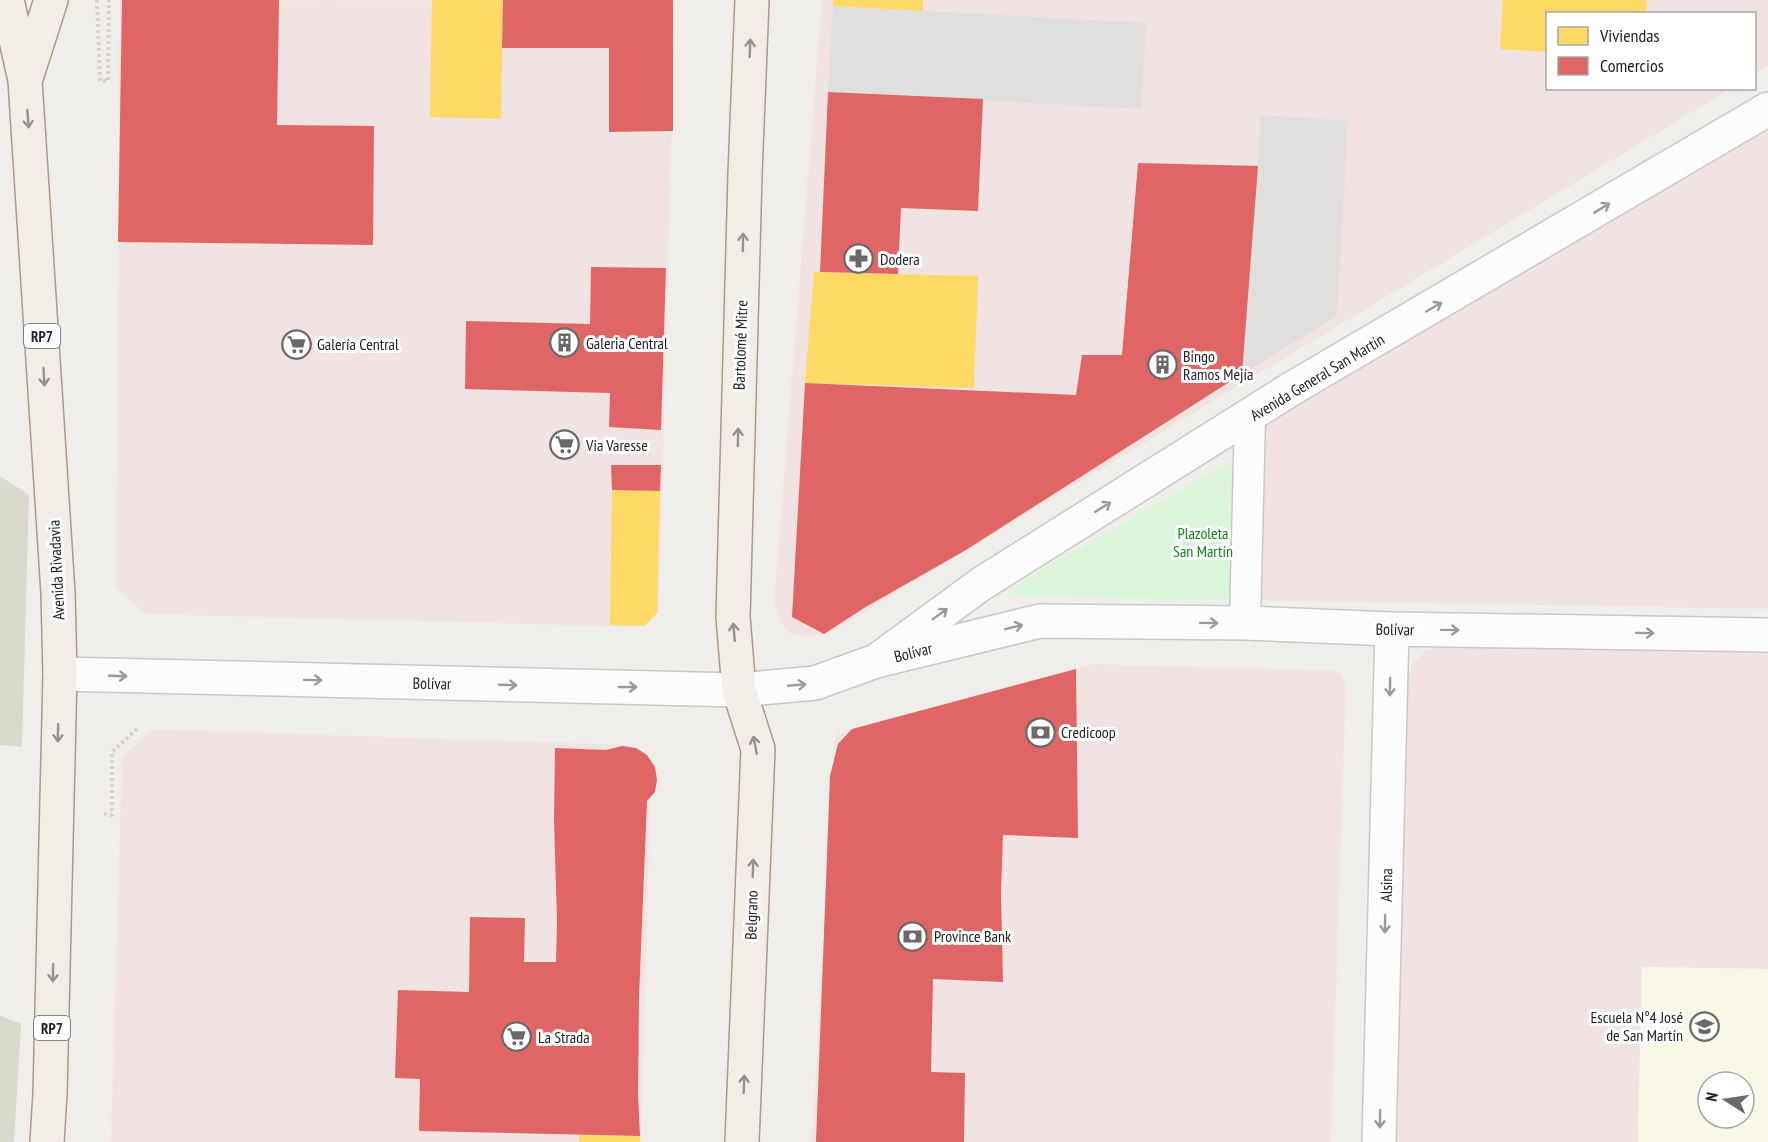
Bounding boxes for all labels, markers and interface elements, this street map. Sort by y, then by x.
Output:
legend [1546,12,1756,90]
text: Viviendas [1599,24,1660,47]
one-way arrow [745,38,756,58]
text: Comercios [1600,54,1664,77]
one-way arrow [23,109,34,129]
one-way arrow [1593,201,1610,213]
one-way arrow [737,233,749,253]
pharmacy icon: Dodera [843,243,875,275]
place label: Dodera [880,249,920,269]
street label: Bartolomé Mitre [728,300,752,390]
one-way arrow [1425,300,1442,312]
road number: RP7 [24,324,60,348]
building icon: Galeria Central [549,327,581,359]
supermarket icon: Galería Central [280,328,312,360]
street label: Avenida General San Martín [1246,329,1388,425]
place label: Galeria Central [586,333,668,353]
place label: Galería Central [317,334,399,354]
place label: Bingo Ramos Mejía [1183,346,1253,384]
building icon: Bingo Ramos Mejía [1146,349,1178,381]
one-way arrow [39,366,50,386]
one-way arrow [732,428,744,448]
supermarket icon: Via Varesse [549,429,581,461]
place label: Via Varesse [585,435,648,455]
one-way arrow [1094,501,1111,513]
street label: Avenida Rivadavia [43,519,69,621]
park label: Plazoleta San Martín [1173,523,1233,561]
one-way arrow [931,608,947,620]
one-way arrow [1198,617,1218,629]
street label: Bolívar [1376,619,1415,639]
one-way arrow [1005,621,1024,633]
one-way arrow [728,623,739,643]
one-way arrow [1440,624,1460,636]
one-way arrow [1635,627,1655,639]
street label: Bolívar [892,637,935,666]
one-way arrow [108,670,128,681]
street label: Bolívar [413,673,452,693]
one-way arrow [303,674,323,686]
one-way arrow [1385,677,1396,697]
one-way arrow [497,679,517,691]
one-way arrow [787,679,807,690]
one-way arrow [618,681,638,693]
bank icon: Credicoop [1024,716,1056,748]
one-way arrow [53,722,64,742]
place label: Credicoop [1061,722,1116,742]
one-way arrow [749,736,760,756]
one-way arrow [748,858,759,878]
street label: Alsina [1376,868,1396,902]
street label: Belgrano [740,890,762,940]
one-way arrow [1379,914,1390,934]
bank icon: Province Bank [897,920,929,952]
place label: Province Bank [934,926,1012,946]
one-way arrow [47,963,59,983]
place label: Escuela N°4 José de San Martín [1591,1007,1683,1045]
school or university icon: Escuela N°4 José de San Martín [1688,1010,1720,1042]
road number: RP7 [34,1016,70,1040]
supermarket icon: La Strada [501,1021,533,1053]
place label: La Strada [538,1027,590,1047]
north arrow [1696,1070,1756,1130]
one-way arrow [738,1074,750,1094]
text: N [1701,1091,1722,1103]
one-way arrow [1374,1109,1386,1129]

